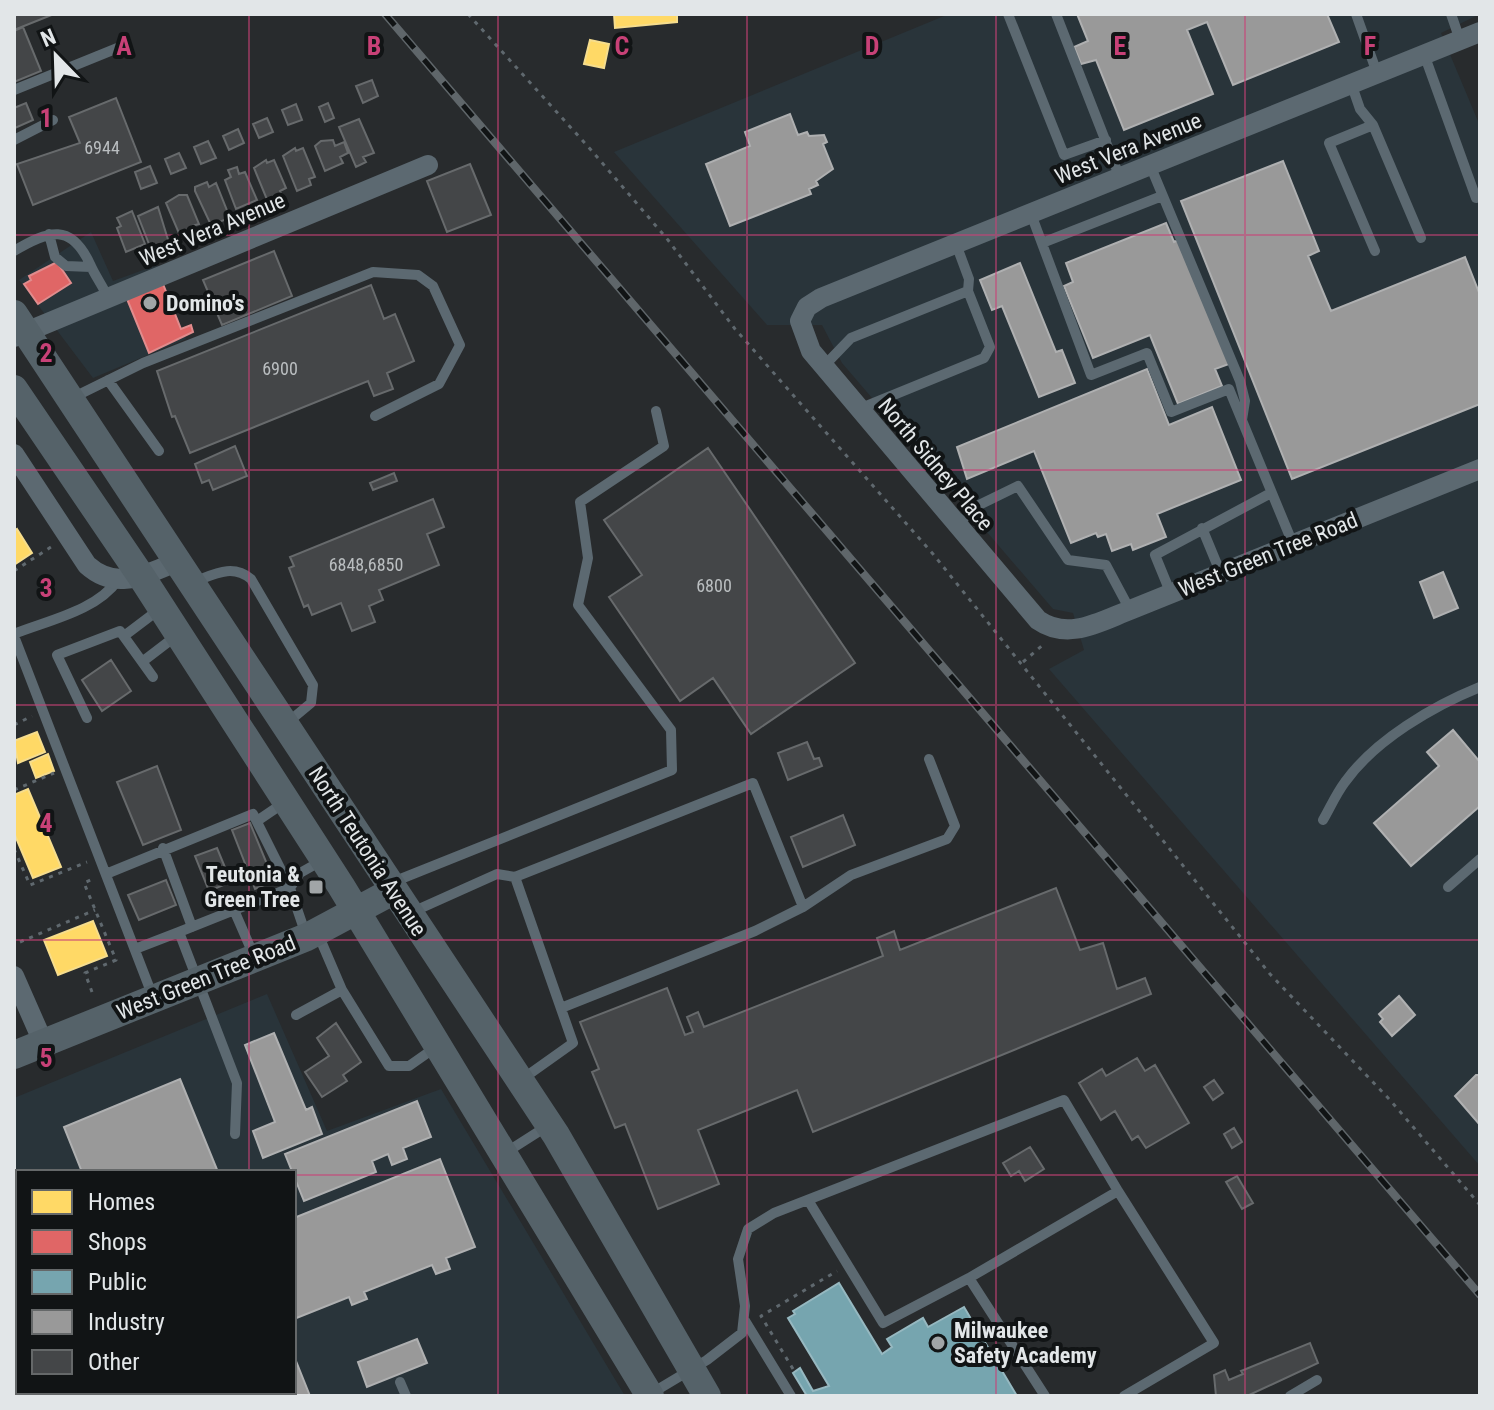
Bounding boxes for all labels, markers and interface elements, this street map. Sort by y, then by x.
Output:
north arrow [16,16,96,96]
text: N [37,24,59,52]
text: A [116,31,132,61]
text: B [367,31,381,61]
text: C [615,31,630,61]
text: D [865,31,879,61]
text: E [1114,31,1127,61]
text: F [1364,31,1376,61]
text: 1 [39,103,53,133]
street label: West Vera Avenue [1051,108,1205,189]
house number: 6944 [84,137,120,158]
street label: West Vera Avenue [136,188,289,271]
place label: Domino's [166,291,245,316]
marker: Domino's [141,294,159,312]
text: 2 [39,338,53,368]
house number: 6900 [262,358,298,379]
street label: North Sidney Place [873,393,998,535]
street label: West Green Tree Road [1175,507,1361,602]
house number: 6848,6850 [329,554,403,575]
text: 3 [39,573,53,603]
house number: 6800 [696,575,732,596]
street label: North Teutonia Avenue [303,762,432,941]
text: 4 [39,808,53,838]
place label: Teutonia & Green Tree [204,862,300,912]
marker: Teutonia & Green Tree [307,878,325,896]
street label: West Green Tree Road [113,930,299,1025]
text: 5 [39,1043,53,1073]
legend [16,1170,296,1394]
text: Homes [88,1188,155,1216]
text: Shops [88,1228,147,1256]
text: Public [88,1268,147,1296]
text: Industry [88,1308,165,1336]
place label: Milwaukee Safety Academy [954,1318,1097,1368]
marker: Milwaukee Safety Academy [929,1334,947,1352]
text: Other [88,1348,140,1376]

